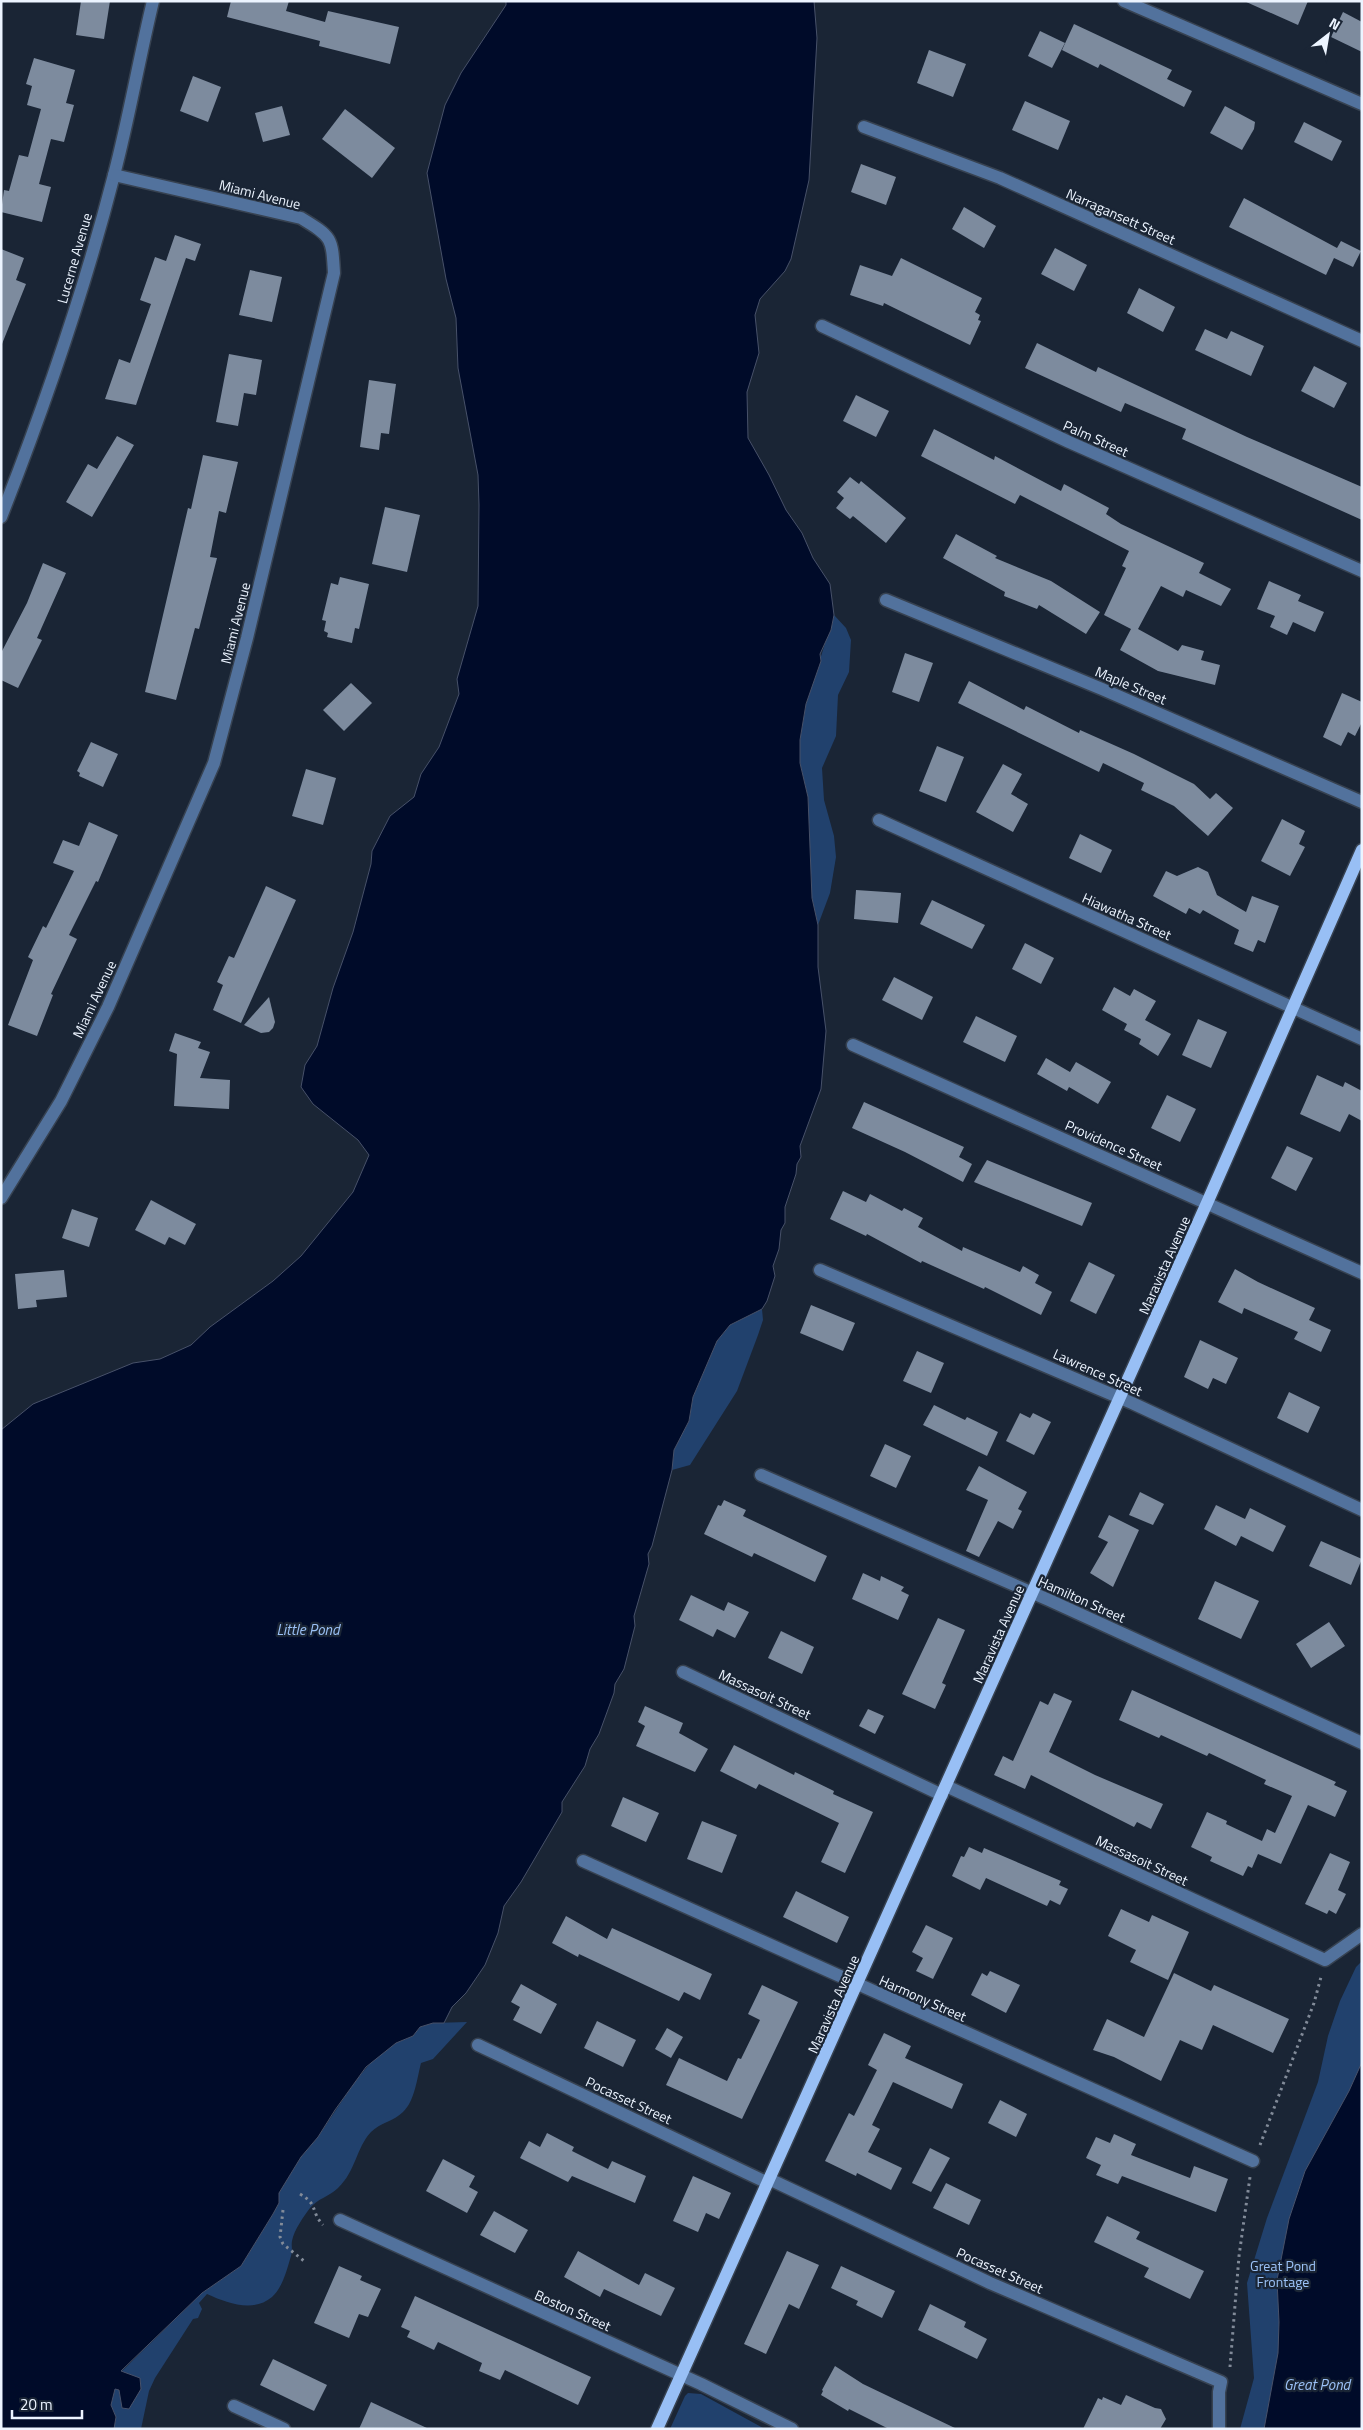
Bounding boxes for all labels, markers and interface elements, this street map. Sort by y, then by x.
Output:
north arrow [1303,10,1353,60]
text: N [1325,12,1345,35]
street label: Miami Avenue [217,174,303,214]
street label: Narragansett Street [1063,183,1179,250]
street label: Lucerne Avenue [51,210,97,306]
street label: Palm Street [1060,414,1132,462]
street label: Miami Avenue [215,580,255,666]
street label: Maple Street [1092,661,1170,709]
street label: Hiawatha Street [1079,887,1175,945]
street label: Miami Avenue [67,957,121,1041]
street label: Providence Street [1062,1114,1166,1176]
street label: Maravista Avenue [1133,1212,1195,1318]
street label: Lawrence Street [1050,1343,1146,1401]
street label: Hamilton Street [1035,1570,1129,1628]
street label: Maravista Avenue [967,1581,1029,1687]
water label: Little Pond [276,1618,341,1641]
street label: Massasoit Street [715,1663,815,1725]
street label: Massasoit Street [1092,1829,1192,1891]
street label: Maravista Avenue [802,1951,864,2057]
street label: Harmony Street [876,1969,970,2027]
street label: Pocasset Street [582,2071,676,2129]
street label: Pocasset Street [953,2242,1047,2299]
park label: Great Pond Frontage [1250,2255,1316,2292]
street label: Boston Street [531,2284,615,2336]
water label: Great Pond [1284,2373,1352,2396]
scale bar [12,2388,82,2420]
text: 20 m [20,2393,53,2416]

